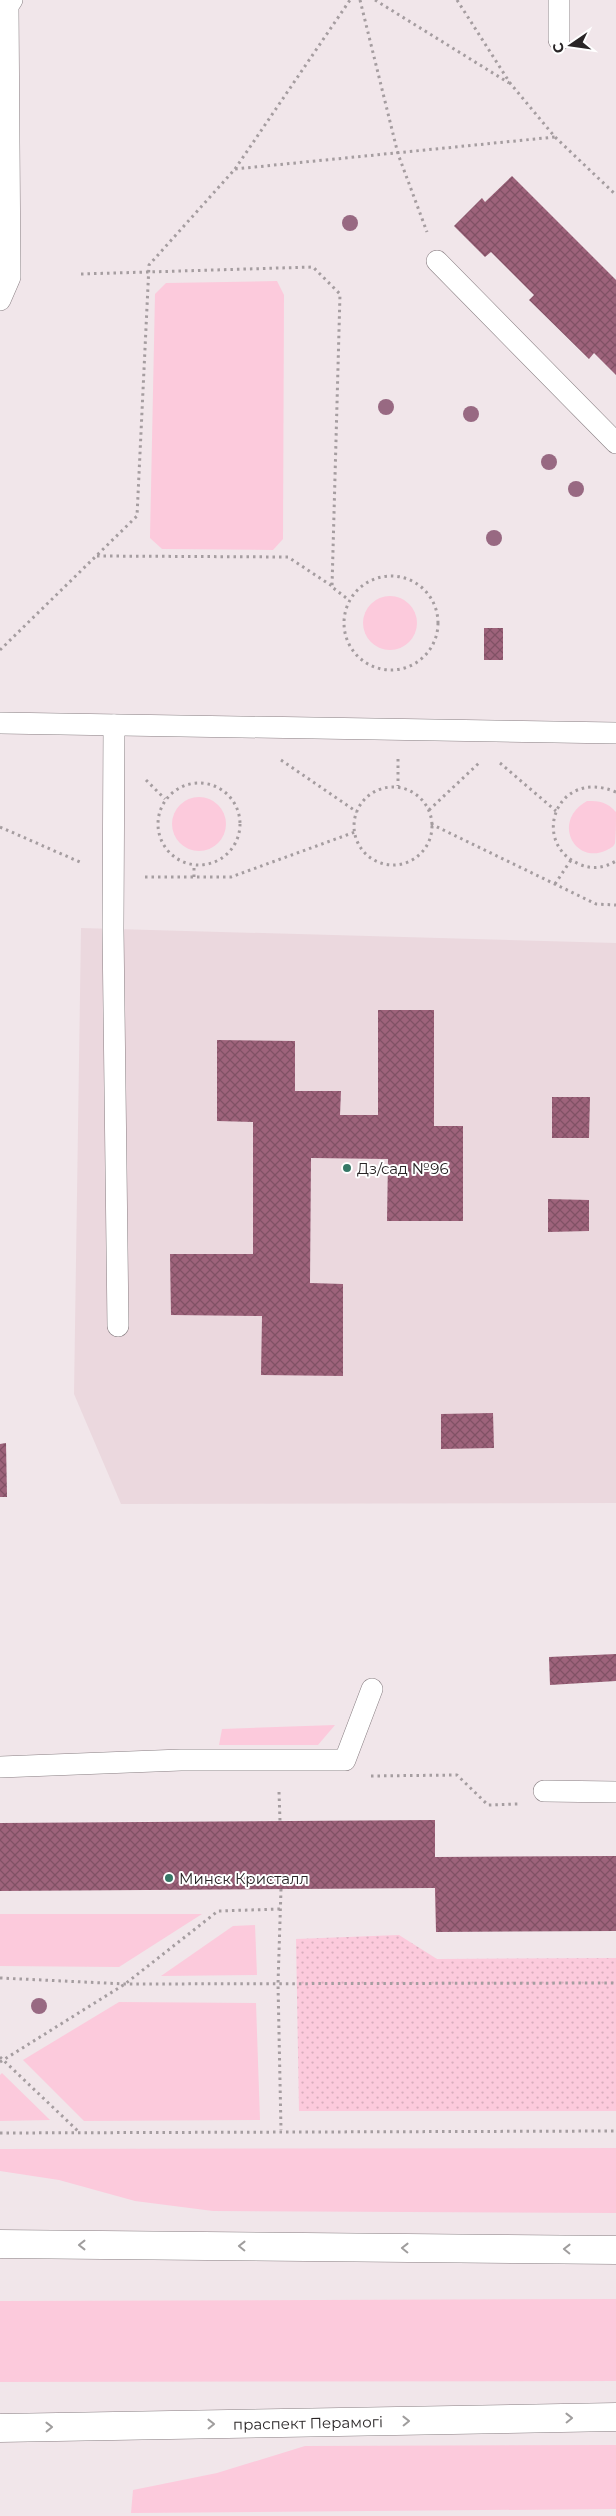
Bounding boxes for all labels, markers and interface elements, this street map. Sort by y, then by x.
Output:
north arrow [546,20,596,70]
text: С [548,41,568,55]
place label: Дз/сад №96 [357,1159,449,1178]
marker: Дз/сад №96 [341,1162,353,1174]
place label: Минск Кристалл [179,1869,309,1888]
marker: Минск Кристалл [163,1872,175,1884]
one-way arrow [78,2240,86,2250]
one-way arrow [238,2241,246,2251]
one-way arrow [401,2243,408,2253]
one-way arrow [563,2244,571,2254]
street label: праспект Перамогі [233,2412,383,2433]
one-way arrow [565,2413,573,2423]
one-way arrow [402,2416,410,2426]
one-way arrow [208,2419,215,2429]
one-way arrow [45,2422,53,2432]

